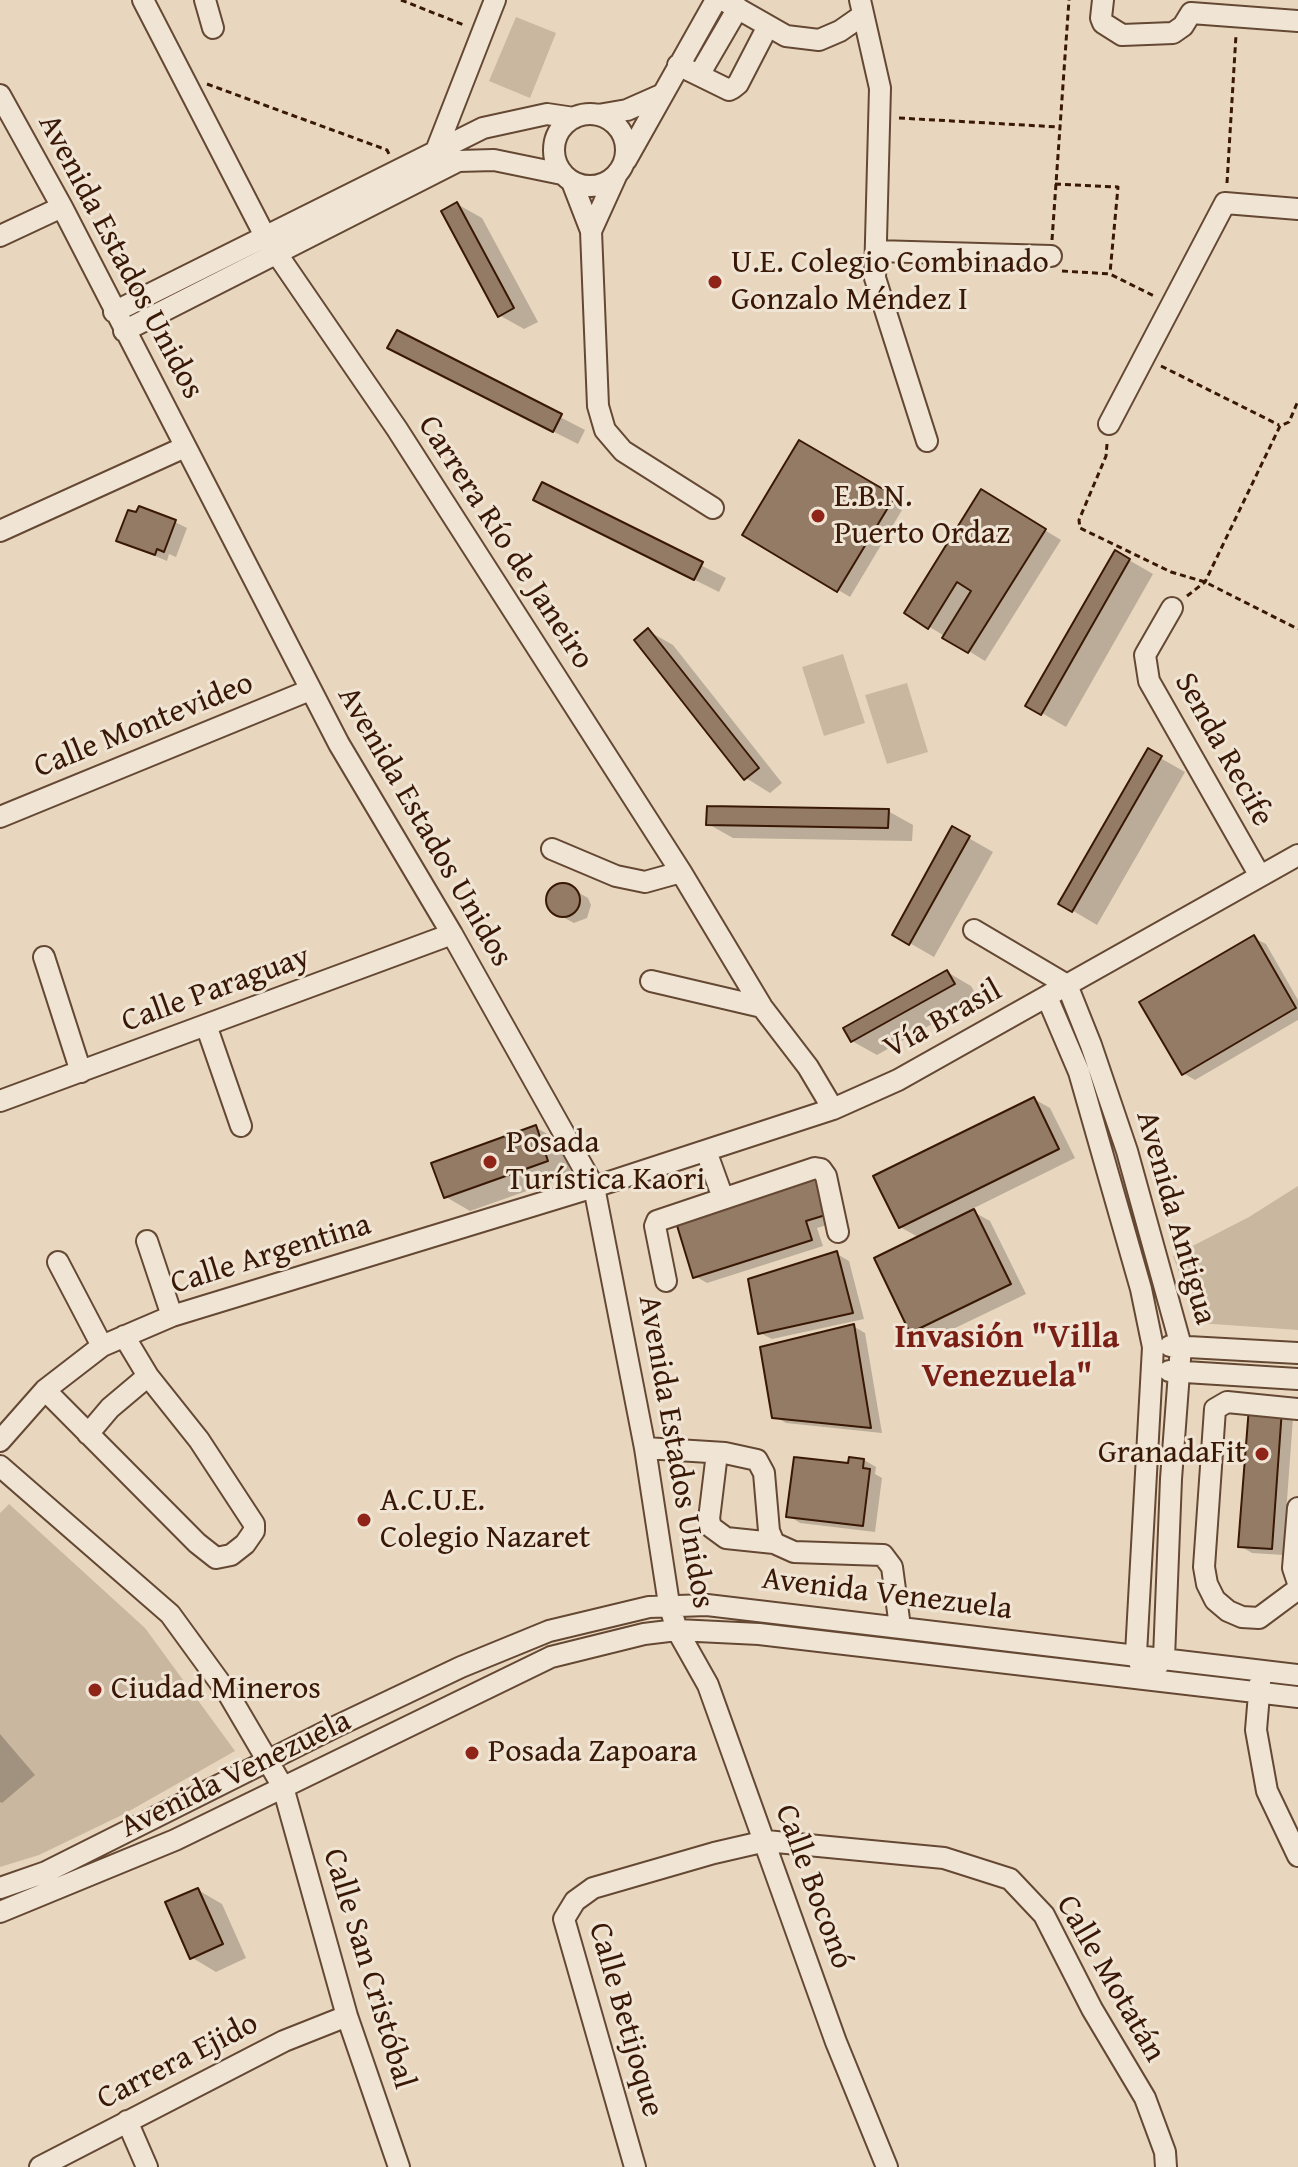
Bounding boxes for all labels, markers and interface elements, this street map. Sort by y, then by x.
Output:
street label: Avenida Estados Unidos [29,108,211,406]
place label: U.E. Colegio Combinado Gonzalo Méndez I [731,245,1049,320]
marker: U.E. Colegio Combinado Gonzalo Méndez I [706,273,724,291]
street label: Carrera Río de Janeiro [409,409,601,677]
place label: E.B.N. Puerto Ordaz [834,479,1010,554]
marker: E.B.N. Puerto Ordaz [809,507,827,525]
street label: Calle Montevideo [29,665,259,787]
street label: Senda Recife [1165,666,1281,834]
street label: Avenida Estados Unidos [328,680,520,974]
street label: Calle Paraguay [117,938,315,1042]
street label: Vía Brasil [877,972,1009,1068]
street label: Avenida Antigua [1126,1107,1224,1329]
place label: Posada Turística Kaori [506,1125,705,1200]
marker: Posada Turística Kaori [481,1153,499,1171]
street label: Calle Argentina [166,1206,376,1304]
street label: Avenida Estados Unidos [629,1293,721,1611]
district label: Invasión "Villa Venezuela" [895,1318,1119,1398]
place label: GranadaFit [1098,1435,1246,1473]
marker: GranadaFit [1253,1445,1271,1463]
place label: A.C.U.E. Colegio Nazaret [380,1483,590,1558]
marker: A.C.U.E. Colegio Nazaret [355,1511,373,1529]
street label: Avenida Venezuela [760,1561,1014,1629]
place label: Ciudad Mineros [111,1671,321,1709]
marker: Ciudad Mineros [86,1681,104,1699]
street label: Avenida Venezuela [114,1703,358,1847]
place label: Posada Zapoara [488,1734,697,1772]
marker: Posada Zapoara [463,1744,481,1762]
street label: Calle Boconó [766,1800,860,1974]
street label: Calle San Cristóbal [313,1844,423,2094]
street label: Calle Motatán [1047,1889,1173,2069]
street label: Calle Betijoque [579,1919,671,2121]
street label: Carrera Ejido [91,2005,265,2119]

